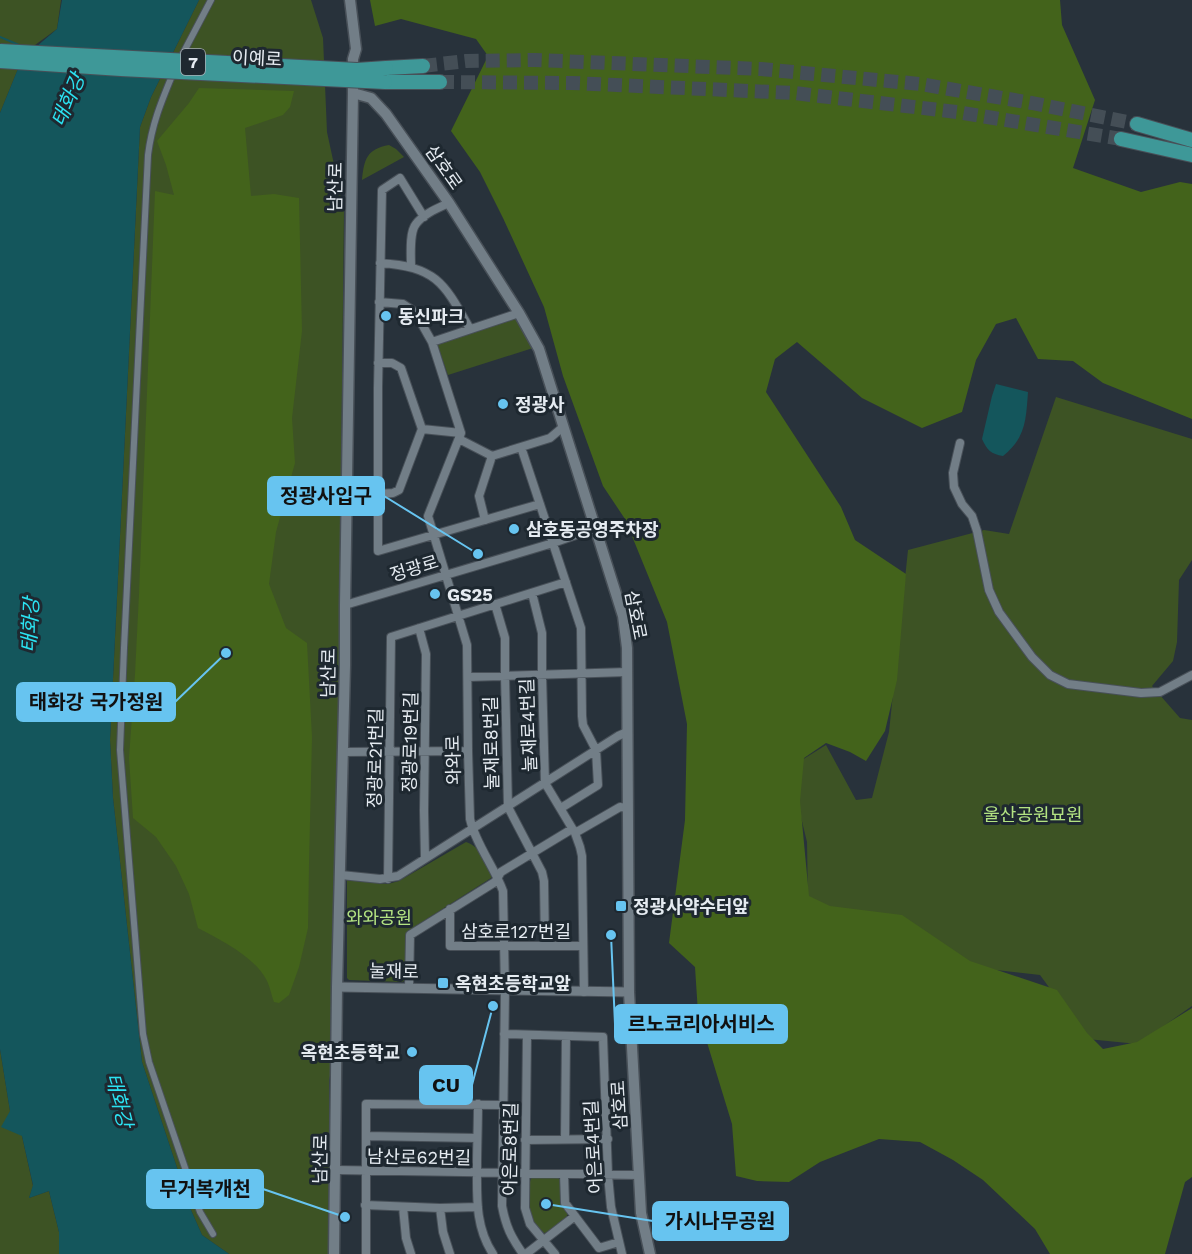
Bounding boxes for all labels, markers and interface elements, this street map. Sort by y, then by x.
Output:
street label: 이예로 [232,46,282,70]
road number: 7 [181,49,205,75]
water label: 태화강 [46,68,91,130]
street label: 삼호로 [421,141,467,193]
street label: 남산로 [324,162,346,212]
place label: 동신파크 [398,306,464,327]
marker: 동신파크 [379,309,393,323]
place label: 정광사 [515,394,565,415]
marker: 정광사 [496,397,510,411]
callout: 정광사입구 [268,477,384,515]
text: 정광사입구 [280,484,372,508]
place label: 삼호동공영주차장 [526,519,659,540]
marker: 삼호동공영주차장 [507,522,521,536]
street label: 정광로 [387,551,441,585]
place label: GS25 [447,584,493,605]
marker: GS25 [428,587,442,601]
street label: 삼호로 [621,589,651,641]
water label: 태화강 [17,594,44,653]
street label: 남산로 [317,648,339,698]
street label: 눌재로4번길 [516,678,540,772]
callout: 태화강 국가정원 [17,683,175,721]
text: 태화강 국가정원 [29,690,163,714]
street label: 정광로19번길 [399,691,421,793]
street label: 눌재로8번길 [480,696,502,790]
street label: 정광로21번길 [364,708,386,808]
street label: 와와로 [442,735,464,785]
park label: 울산공원묘원 [983,804,1083,825]
place label: 정광사약수터앞 [633,896,749,917]
marker: 정광사약수터앞 [614,899,628,913]
park label: 와와공원 [346,907,412,928]
street label: 삼호로127번길 [461,921,571,942]
street label: 눌재로 [369,960,419,982]
place label: 옥현초등학교앞 [455,973,571,994]
marker: 옥현초등학교앞 [436,976,450,990]
callout: 르노코리아서비스 [615,1005,787,1043]
text: 르노코리아서비스 [627,1012,775,1036]
place label: 옥현초등학교 [301,1042,400,1063]
marker: 옥현초등학교 [405,1045,419,1059]
callout: CU [420,1066,472,1104]
water label: 태화강 [101,1070,138,1132]
text: CU [432,1073,460,1097]
street label: 삼호로 [607,1080,631,1130]
street label: 어은로4번길 [580,1100,606,1194]
street label: 어은로8번길 [499,1102,521,1196]
street label: 남산로 [309,1134,331,1184]
street label: 남산로62번길 [367,1146,471,1168]
callout: 무거복개천 [147,1170,263,1208]
text: 무거복개천 [159,1177,251,1201]
callout: 가시나무공원 [653,1202,788,1240]
text: 가시나무공원 [665,1209,775,1233]

